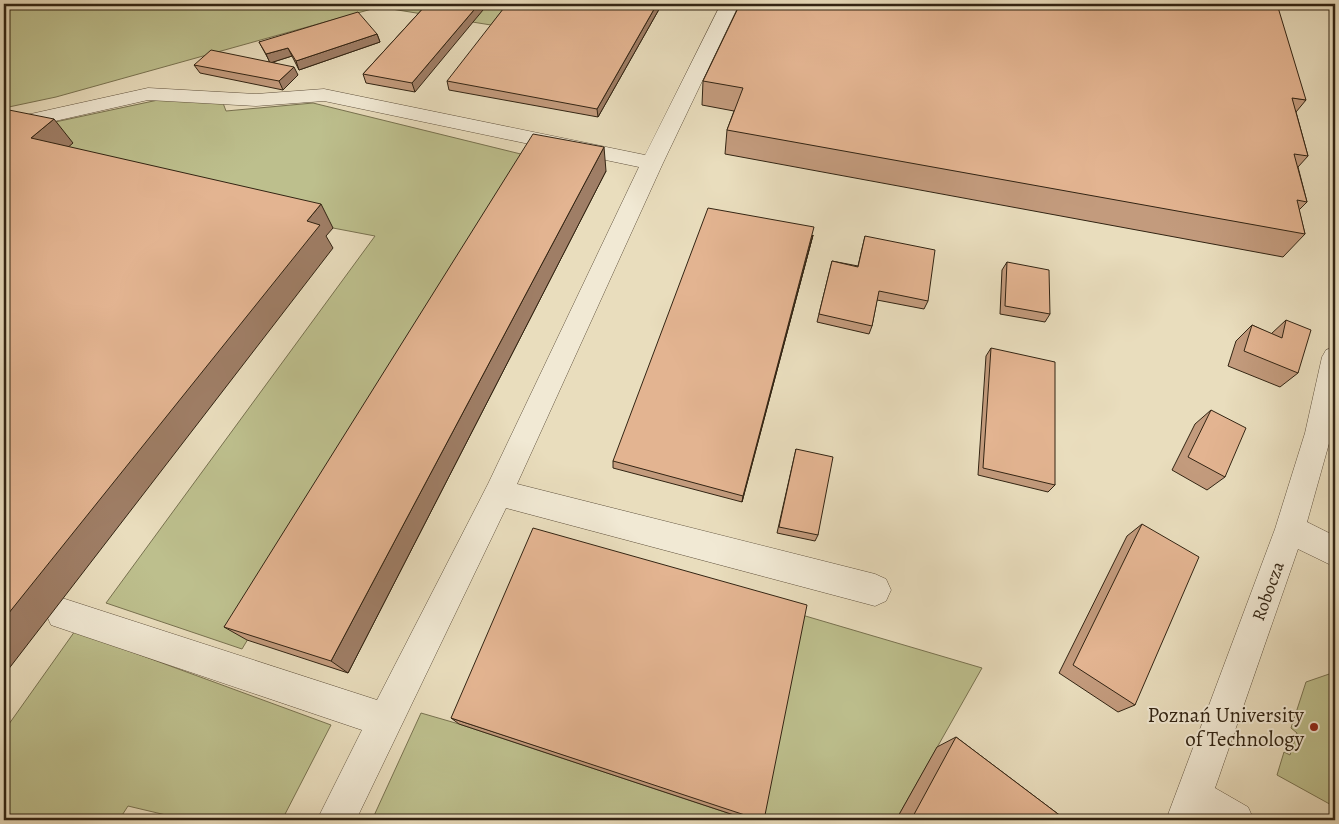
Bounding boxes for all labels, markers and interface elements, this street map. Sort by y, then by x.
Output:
street label: Robocza [1246,557,1290,624]
place label: Poznań University of Technology [1148,701,1305,753]
marker: Poznań University of Technology [1308,721,1320,733]

